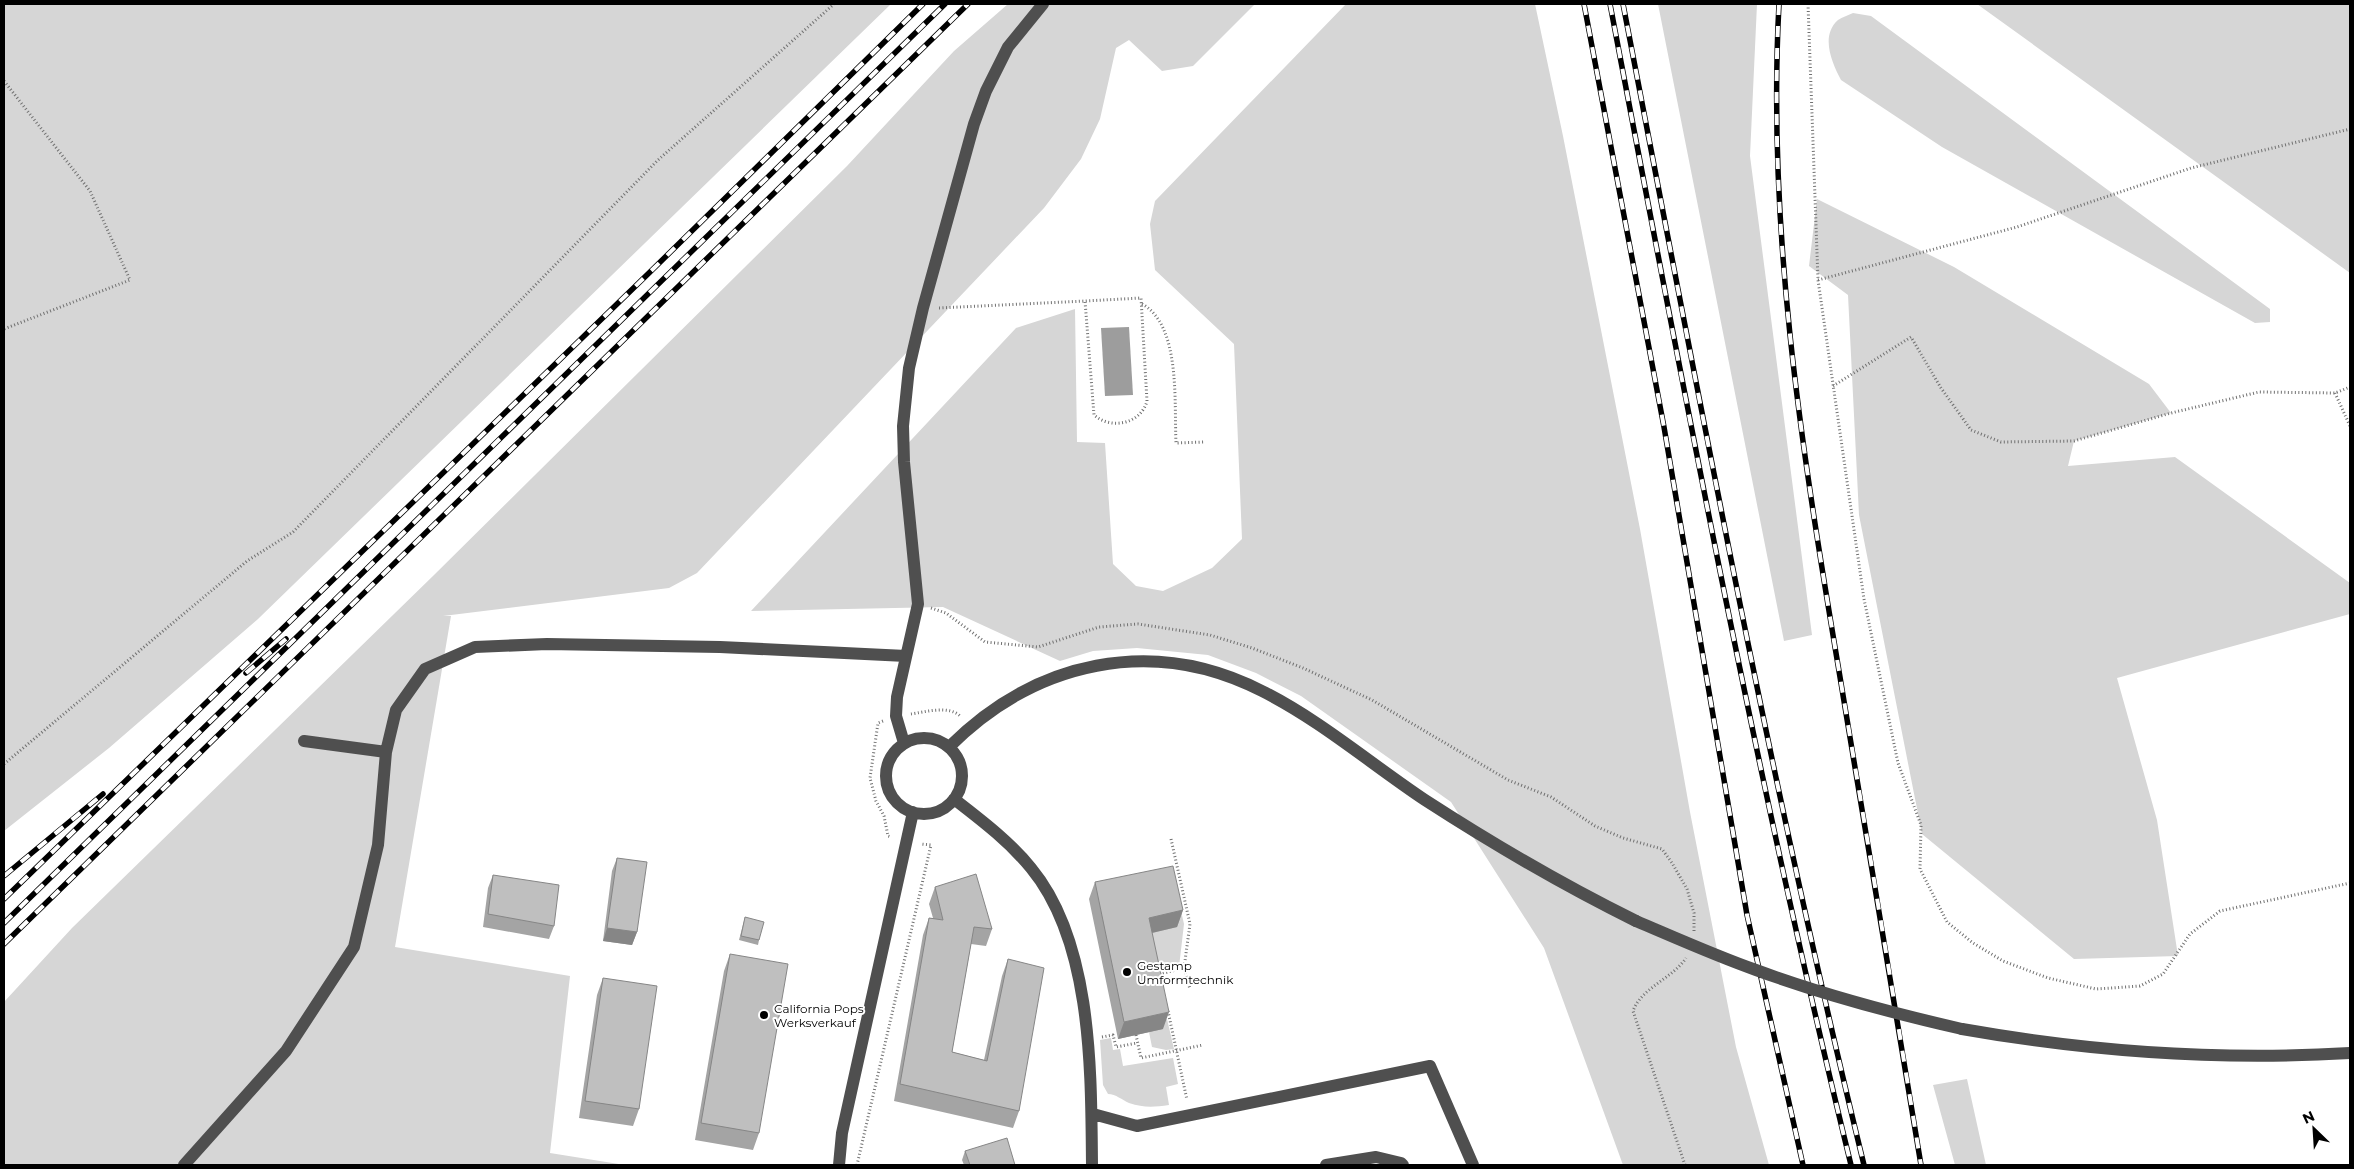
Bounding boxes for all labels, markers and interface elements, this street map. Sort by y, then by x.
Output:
place label: Gestamp Umformtechnik [1137,958,1234,987]
marker: Gestamp Umformtechnik [1121,966,1133,978]
place label: California Pops Werksverkauf [774,1001,864,1030]
marker: California Pops Werksverkauf [758,1009,770,1021]
north arrow [2289,1104,2339,1154]
text: N [2300,1107,2317,1128]

